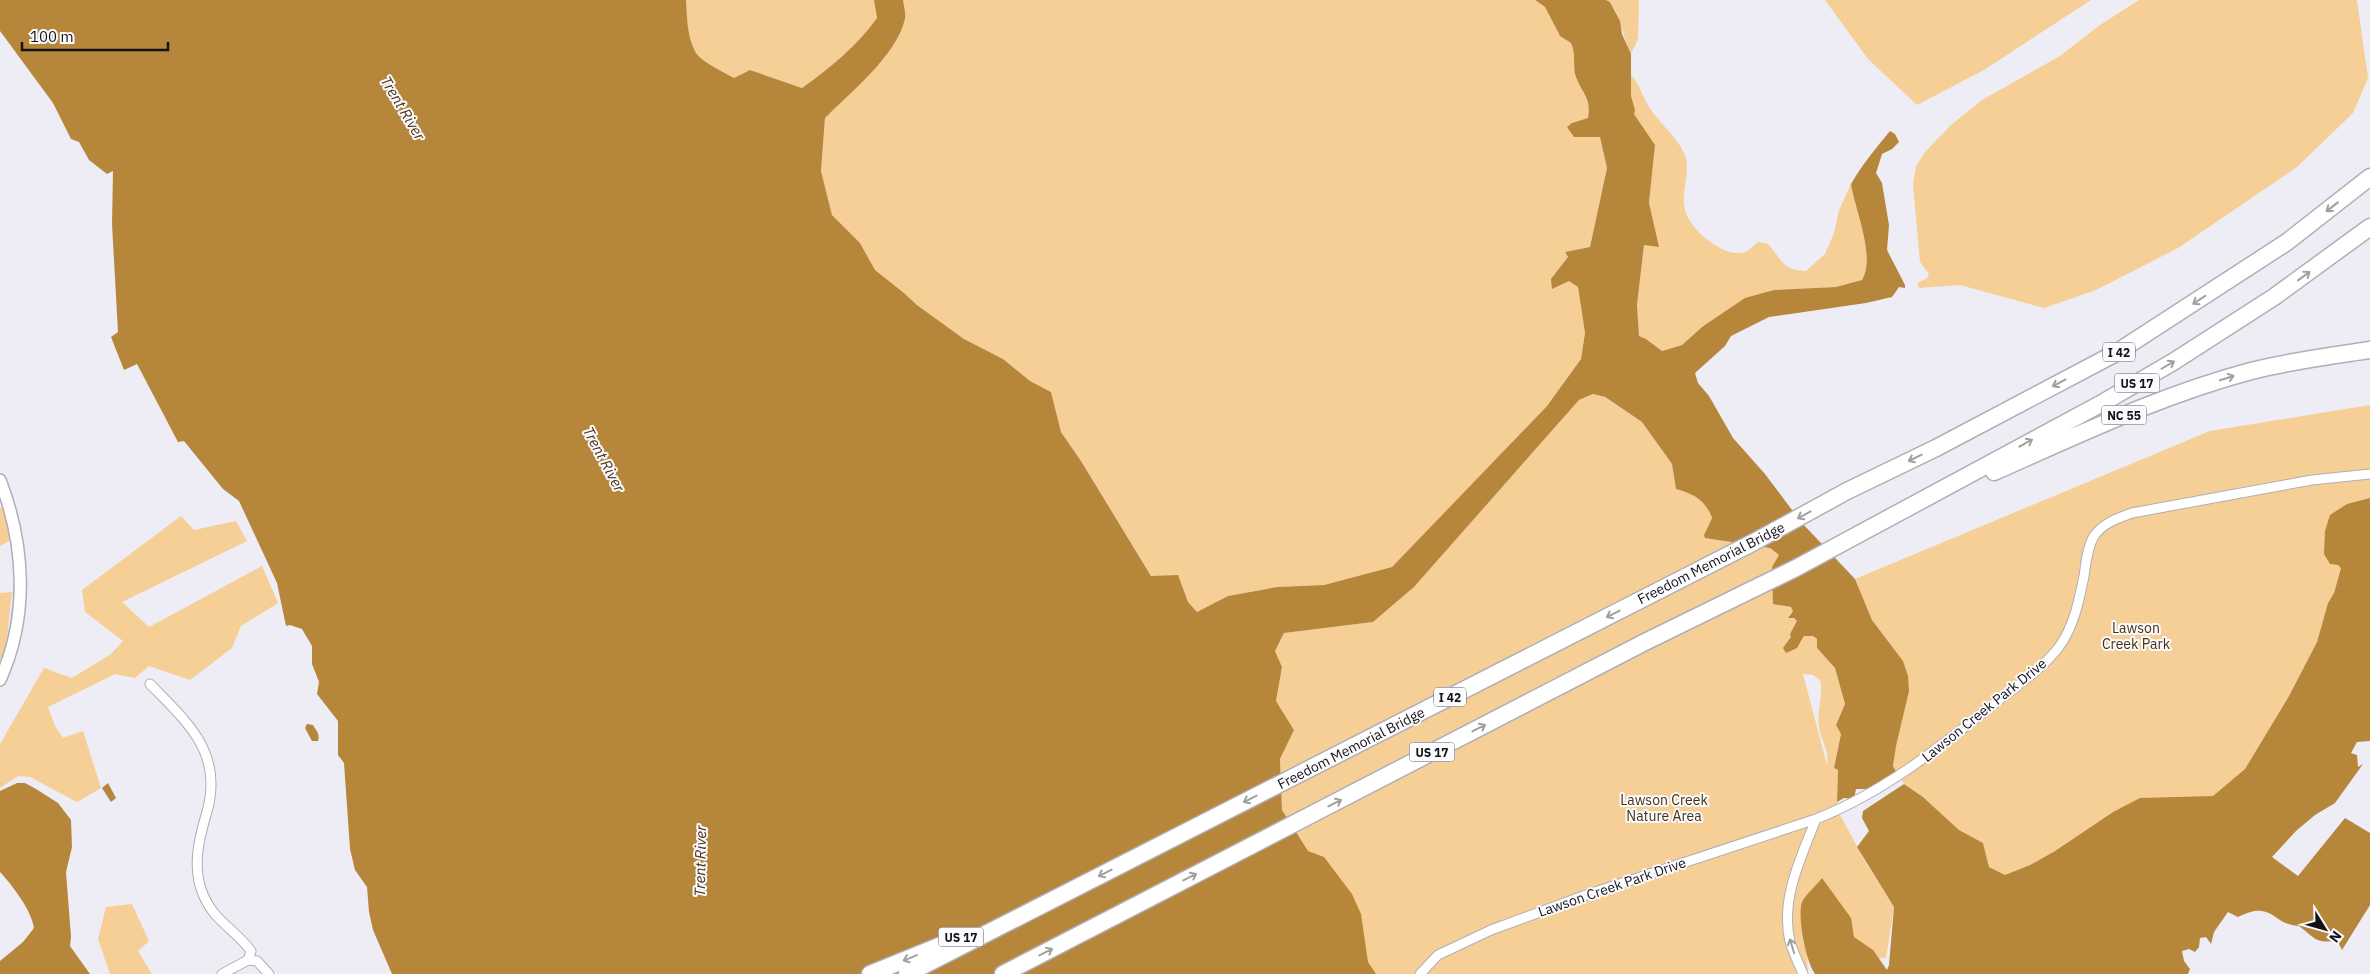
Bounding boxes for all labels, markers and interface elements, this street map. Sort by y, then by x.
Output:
scale bar [22,20,169,52]
text: 100 m [30,27,74,46]
water label: Trent River [377,73,430,144]
one-way arrow [2326,202,2339,213]
one-way arrow [2297,271,2311,281]
one-way arrow [2192,295,2206,305]
road number: I 42 [2103,342,2135,362]
one-way arrow [2161,359,2175,369]
road number: US 17 [2114,373,2160,392]
one-way arrow [2218,373,2234,383]
one-way arrow [2052,378,2067,388]
road number: NC 55 [2102,406,2146,424]
water label: Trent River [579,423,629,495]
one-way arrow [2018,438,2033,447]
one-way arrow [1908,454,1923,464]
one-way arrow [1797,511,1812,520]
street label: Freedom Memorial Bridge [1634,518,1788,608]
one-way arrow [1606,610,1621,619]
park label: Lawson Creek Park [2102,619,2171,653]
street label: Lawson Creek Park Drive [1918,654,2050,766]
road number: I 42 [1434,688,1466,706]
street label: Freedom Memorial Bridge [1274,703,1428,793]
one-way arrow [1471,723,1486,732]
road number: US 17 [1410,742,1454,762]
park label: Lawson Creek Nature Area [1620,791,1708,825]
one-way arrow [1243,795,1258,804]
one-way arrow [1327,798,1342,808]
water label: Trent River [690,825,710,897]
street label: Lawson Creek Park Drive [1536,853,1689,921]
one-way arrow [1098,868,1113,878]
one-way arrow [1183,872,1198,882]
north arrow [2300,904,2350,954]
text: N [2325,927,2346,946]
road number: US 17 [938,928,984,946]
one-way arrow [1787,938,1797,954]
one-way arrow [1038,947,1053,956]
one-way arrow [903,953,918,963]

